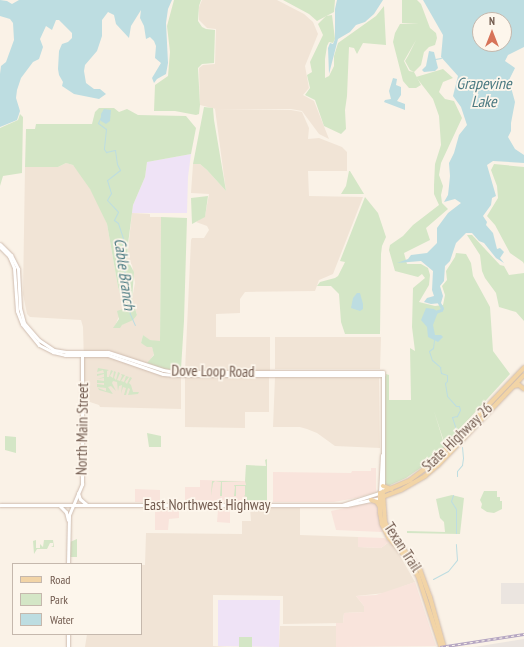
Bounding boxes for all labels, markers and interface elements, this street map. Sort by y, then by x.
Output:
north arrow [472,12,512,52]
text: N [489,14,495,28]
water label: Grapevine Lake [456,73,512,111]
water label: Cable Branch [110,237,140,311]
street label: Dove Loop Road [171,361,255,381]
street label: North Main Street [72,383,92,475]
street label: State Highway 26 [418,399,496,475]
street label: East Northwest Highway [144,496,270,514]
street label: Texan Trail [380,519,426,575]
legend [12,563,142,635]
text: Road [50,572,70,587]
text: Park [50,592,68,607]
text: Water [50,612,74,627]

